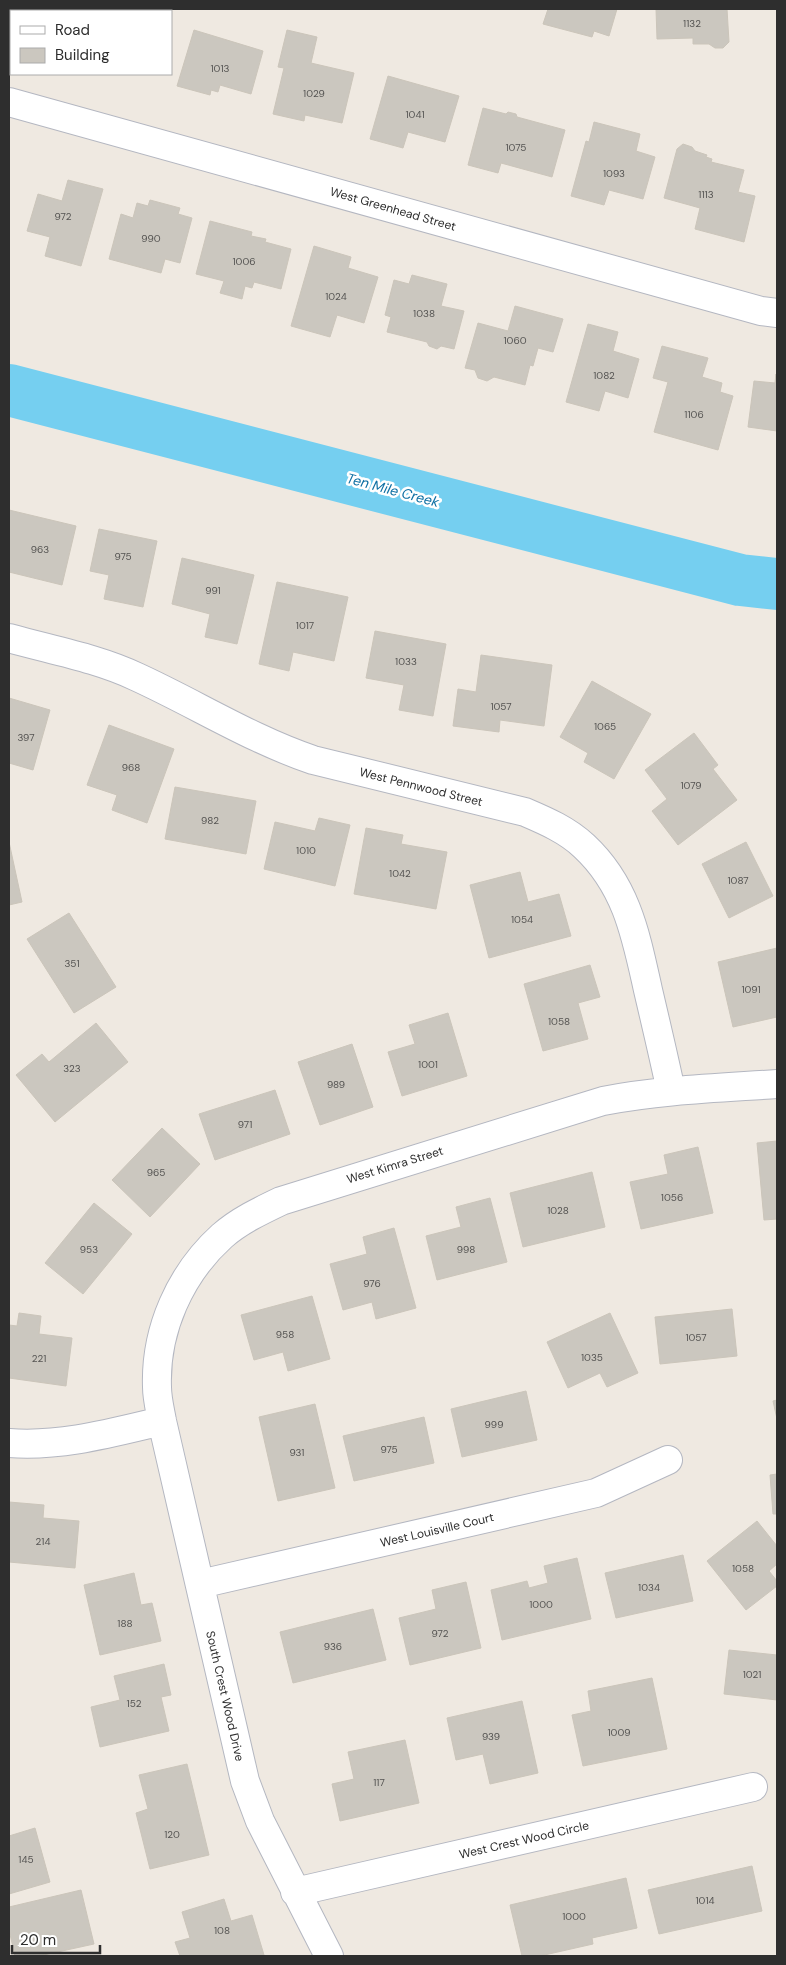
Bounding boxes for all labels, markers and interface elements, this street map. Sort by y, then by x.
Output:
legend [10,10,172,75]
house number: 1132 [683,17,701,30]
text: Road [55,20,90,40]
text: Building [55,45,110,65]
house number: 1013 [211,62,230,75]
house number: 1029 [303,87,325,100]
house number: 1041 [405,108,425,121]
house number: 1075 [506,141,526,154]
house number: 1093 [603,167,625,180]
street label: West Greenhead Street [328,183,458,235]
house number: 1113 [698,188,714,201]
house number: 972 [55,210,72,223]
house number: 990 [141,232,161,245]
house number: 1006 [232,255,256,268]
house number: 1024 [325,290,347,303]
house number: 1038 [413,307,435,320]
house number: 1060 [503,334,527,347]
house number: 1082 [593,369,615,382]
house number: 1106 [684,408,704,421]
water label: Ten Mile Creek [345,469,442,511]
house number: 963 [31,543,49,556]
house number: 975 [114,550,132,563]
house number: 991 [205,584,221,597]
house number: 1017 [296,619,314,632]
house number: 1033 [395,655,417,668]
house number: 1057 [490,700,512,713]
house number: 1065 [594,720,616,733]
house number: 397 [18,731,34,744]
house number: 968 [122,761,140,774]
street label: West Pennwood Street [358,764,485,810]
house number: 1079 [680,779,702,792]
house number: 982 [201,814,219,827]
house number: 1010 [296,844,316,857]
house number: 1042 [389,867,411,880]
house number: 1087 [727,874,749,887]
house number: 1054 [511,913,533,926]
house number: 351 [64,957,80,970]
house number: 1091 [741,983,761,996]
house number: 1058 [548,1015,570,1028]
house number: 1001 [418,1058,438,1071]
house number: 323 [63,1062,81,1075]
house number: 989 [327,1078,345,1091]
house number: 971 [238,1118,252,1131]
street label: West Kimra Street [345,1143,446,1187]
house number: 965 [147,1166,165,1179]
house number: 1056 [661,1191,683,1204]
house number: 1028 [547,1204,569,1217]
house number: 953 [80,1243,98,1256]
house number: 998 [457,1243,475,1256]
house number: 976 [363,1277,381,1290]
house number: 958 [276,1328,294,1341]
house number: 1057 [685,1331,707,1344]
house number: 1035 [581,1351,603,1364]
house number: 221 [32,1352,46,1365]
house number: 999 [485,1418,503,1431]
house number: 975 [380,1443,398,1456]
house number: 931 [290,1446,304,1459]
street label: West Louisville Court [378,1509,496,1551]
house number: 214 [36,1535,50,1548]
house number: 1058 [732,1562,754,1575]
house number: 1034 [638,1581,660,1594]
house number: 1000 [529,1598,553,1611]
house number: 188 [117,1617,133,1630]
house number: 972 [432,1627,449,1640]
street label: South Crest Wood Drive [202,1629,248,1763]
house number: 936 [324,1640,342,1653]
house number: 1021 [743,1668,761,1681]
house number: 152 [127,1697,142,1710]
house number: 1009 [607,1726,631,1739]
house number: 939 [482,1730,500,1743]
house number: 117 [373,1776,385,1789]
street label: West Crest Wood Circle [458,1817,591,1863]
house number: 120 [164,1828,180,1841]
house number: 145 [18,1853,34,1866]
house number: 1014 [695,1894,715,1907]
house number: 1000 [562,1910,586,1923]
scale bar [12,1922,100,1954]
house number: 108 [214,1924,230,1937]
text: 20 m [20,1930,56,1950]

